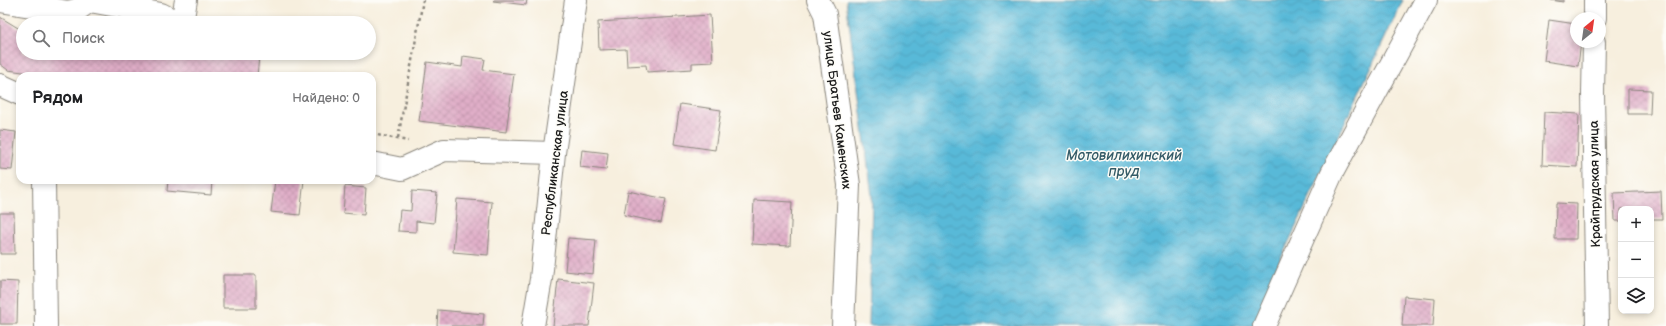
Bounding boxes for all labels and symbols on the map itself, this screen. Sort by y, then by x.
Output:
north arrow [1570,12,1606,48]
street label: улица Братьев Каменских [819,30,855,190]
street label: Республиканская улица [538,89,572,237]
street label: Крайпрудская улица [1586,120,1604,248]
water label: Мотовилихинский пруд [1066,147,1182,180]

